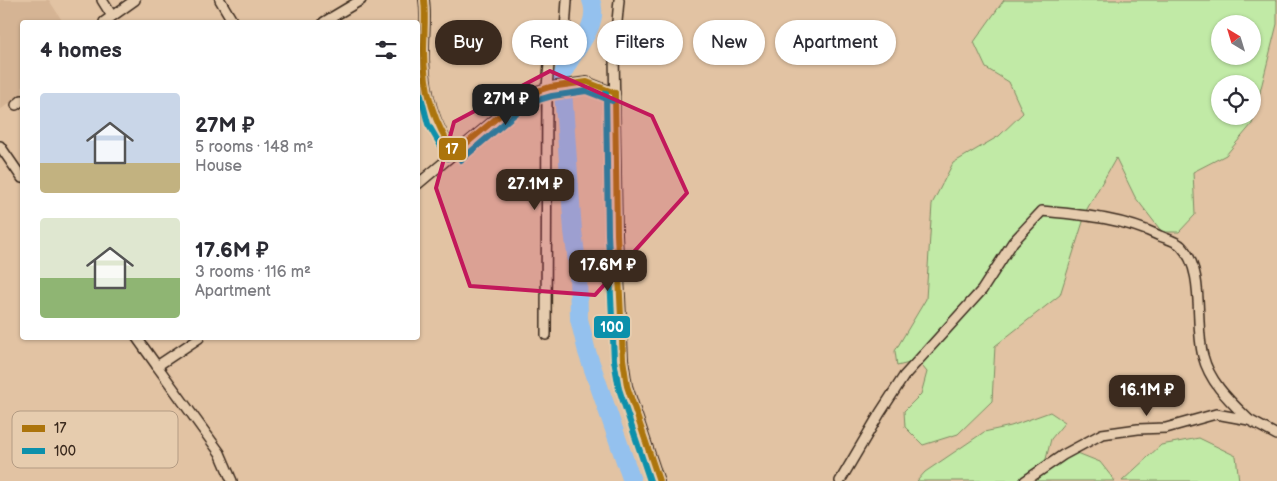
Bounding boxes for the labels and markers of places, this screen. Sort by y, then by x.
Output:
pin: 27M ₽ [471,84,541,126]
pin: 27.1M ₽ [489,168,581,211]
pin: 17.6M ₽ [562,250,654,292]
pin: 16.1M ₽ [1101,374,1193,417]

